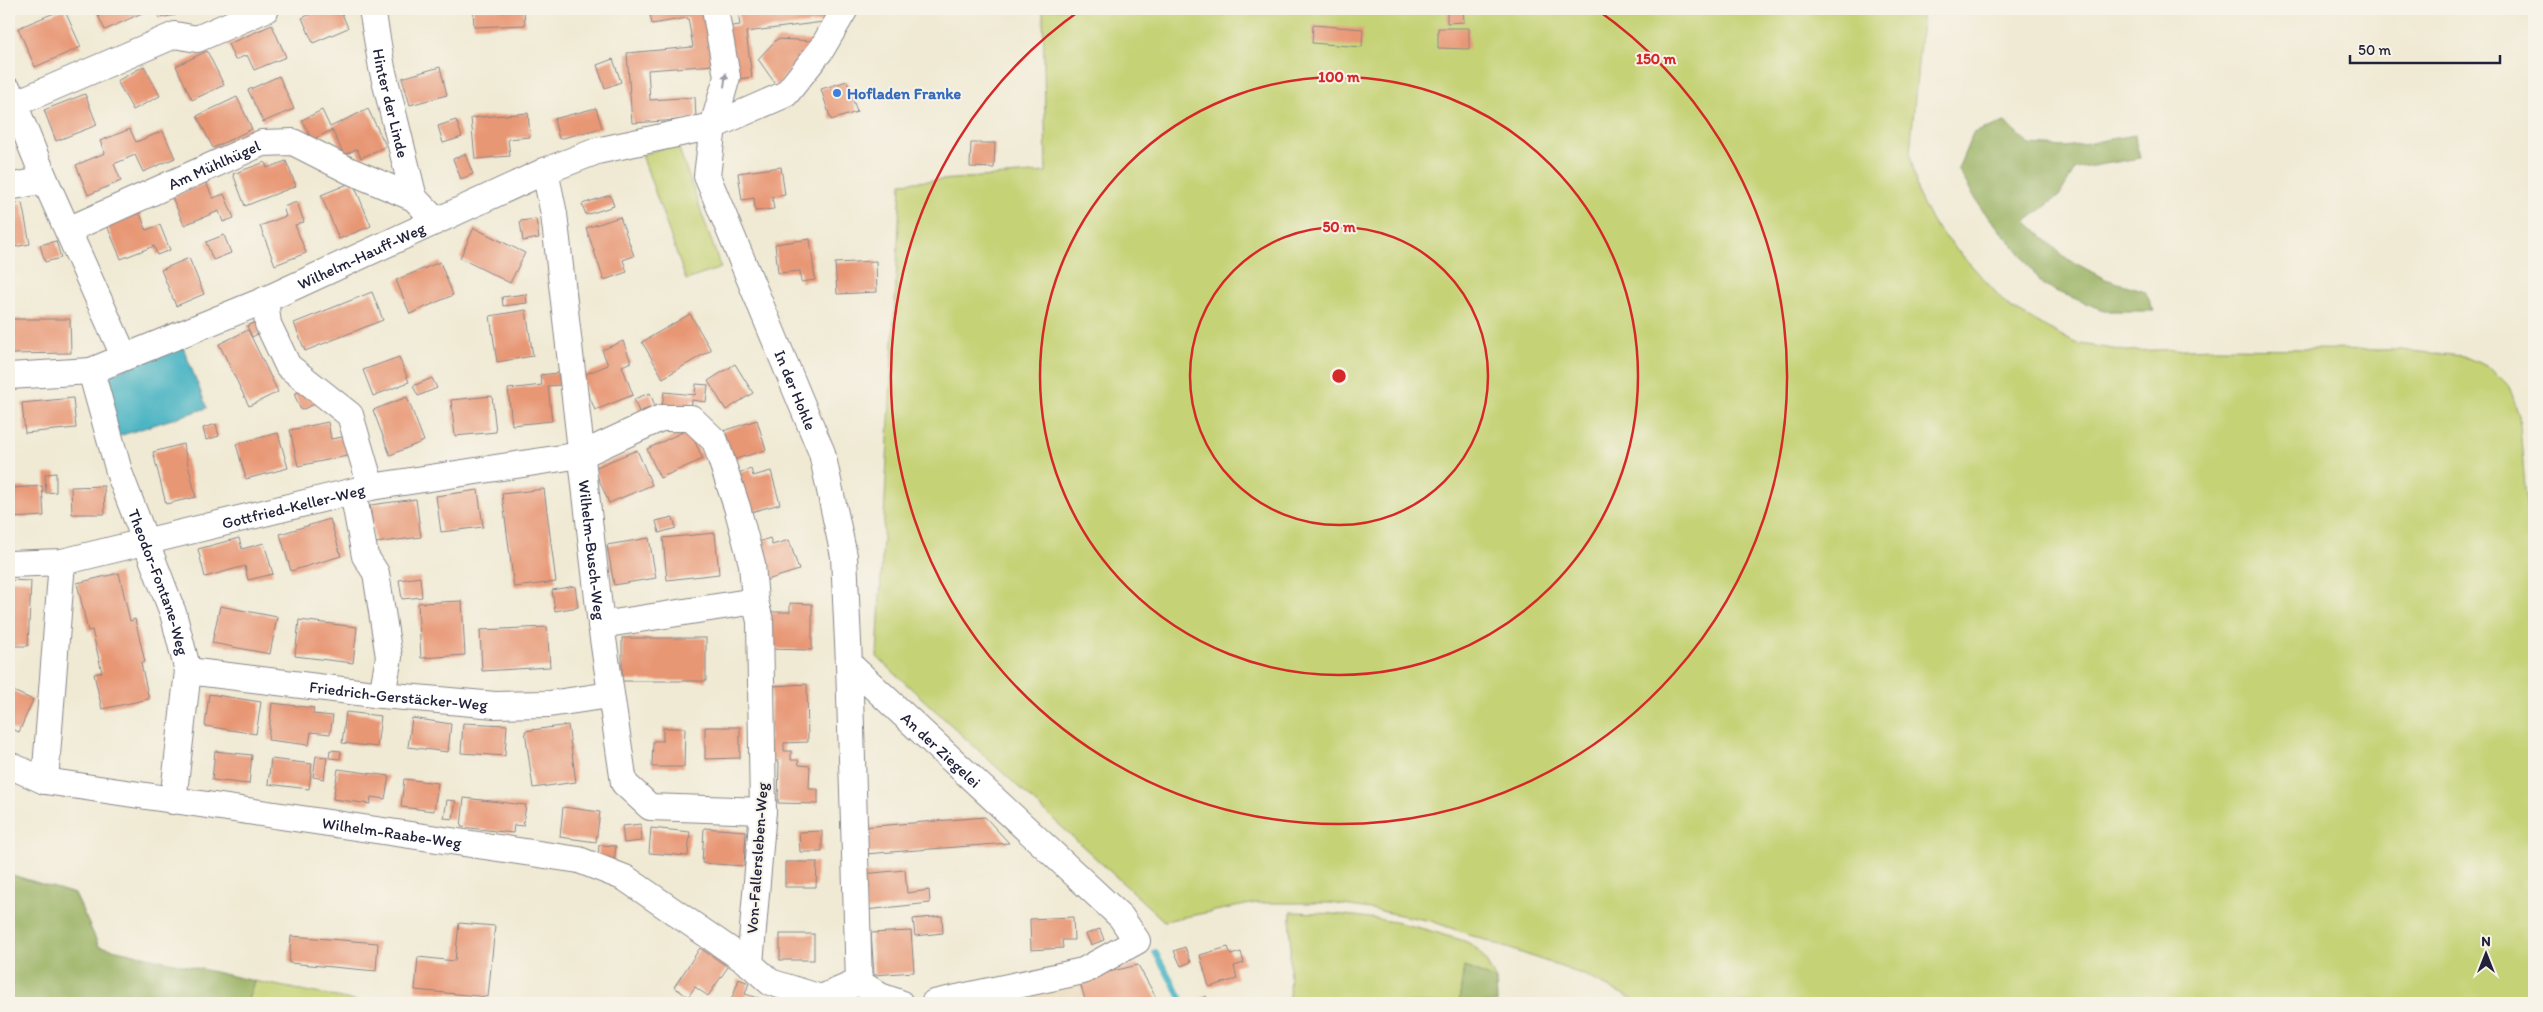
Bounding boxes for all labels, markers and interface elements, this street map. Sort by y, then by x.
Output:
scale bar [2350,32,2500,64]
text: 50 m [2358,41,2391,59]
street label: Hinter der Linde [369,47,413,160]
text: 150 m [1636,50,1676,68]
text: 100 m [1318,68,1360,86]
one-way arrow [721,71,729,87]
place label: Hofladen Franke [847,84,962,103]
marker: Hofladen Franke [831,87,843,99]
street label: Am Mühlhügel [165,135,264,194]
street label: Wilhelm-Hauff-Weg [294,218,429,293]
text: 50 m [1322,218,1356,236]
street label: In der Hohle [771,347,821,433]
centre of rings [1330,367,1348,385]
street label: Gottfried-Keller-Weg [220,479,367,532]
street label: Wilhelm-Busch-Weg [575,479,610,622]
street label: Theodor-Fontane-Weg [124,506,193,658]
street label: Friedrich-Gerstäcker-Weg [308,677,489,714]
street label: An der Ziegelei [897,708,985,791]
street label: Von-Fallersleben-Weg [742,781,772,934]
street label: Wilhelm-Raabe-Weg [321,813,464,852]
north arrow [2460,930,2510,980]
text: N [2481,933,2491,950]

